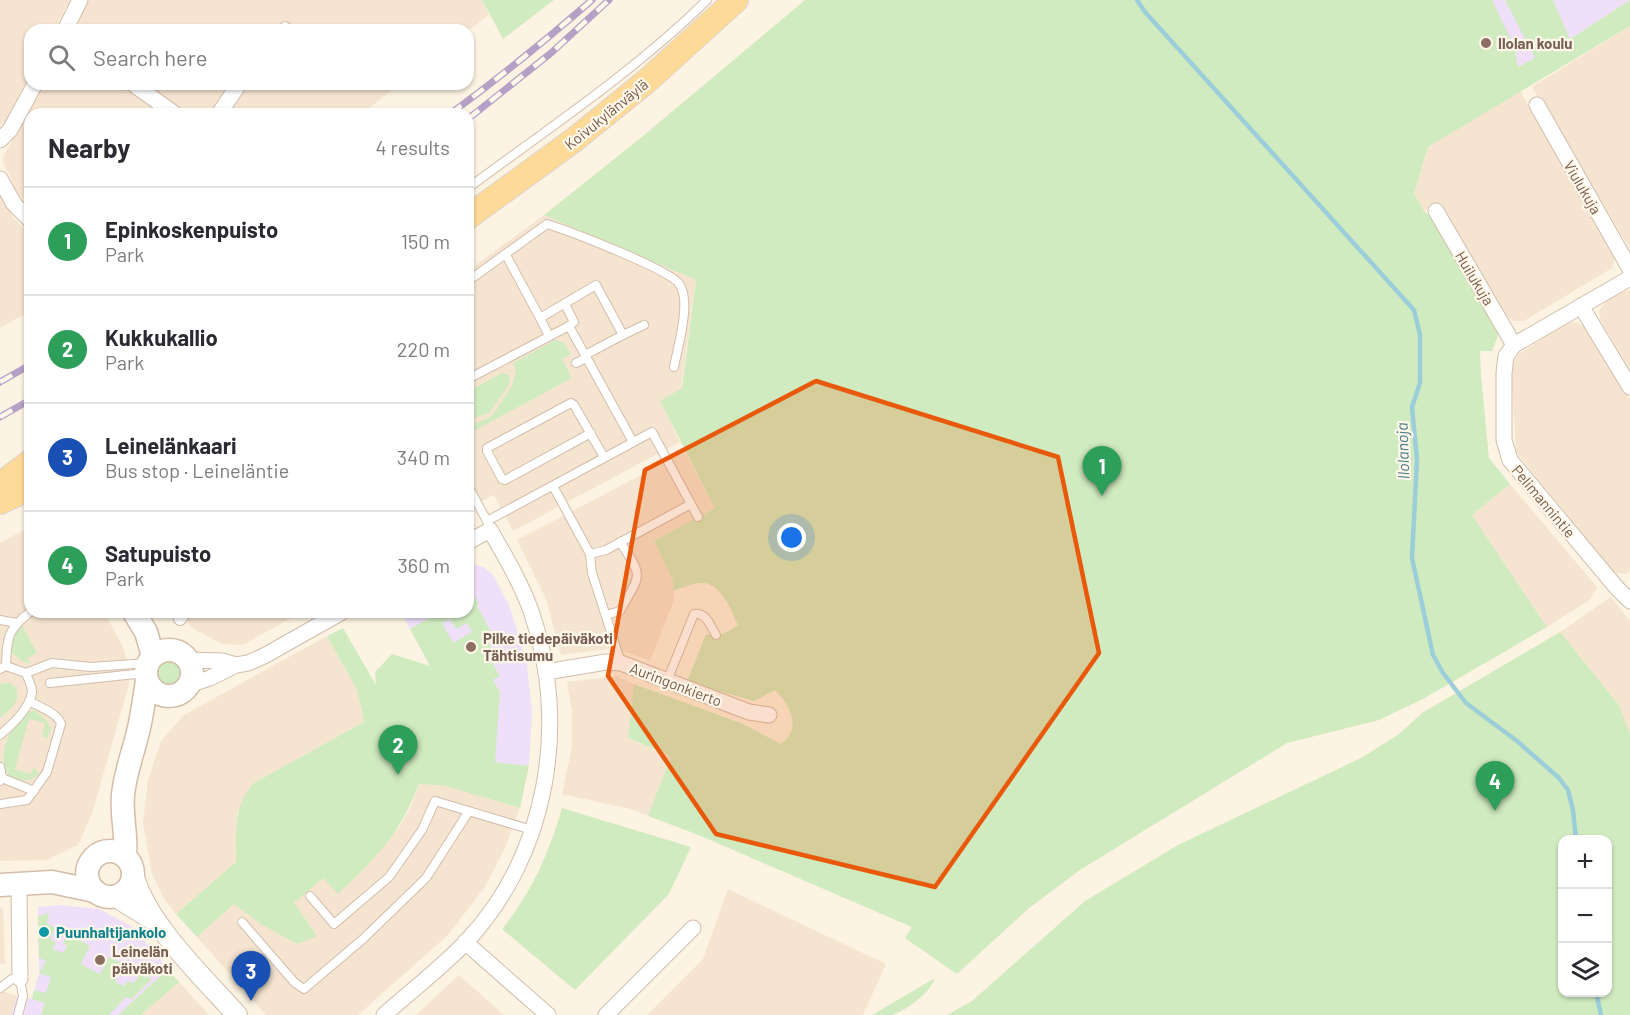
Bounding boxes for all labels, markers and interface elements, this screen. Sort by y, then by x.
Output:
search box [24,24,474,90]
place label: Ilolan koulu [1498,34,1572,52]
marker: Ilolan koulu [1479,36,1493,50]
icon: search [45,41,78,74]
text: Search here [93,44,207,70]
street label: Koivukylänväylä [561,75,651,153]
text: Nearby [48,132,130,163]
text: 4 results [375,135,450,159]
street label: Viulukuja [1560,157,1606,217]
text: Epinkoskenpuisto [105,216,278,242]
text: 1 [64,229,71,253]
text: 150 m [401,229,450,253]
text: Park [105,242,144,266]
street label: Huilukuja [1452,248,1498,308]
text: Kukkukallio [105,324,218,350]
text: 2 [62,337,73,361]
text: 220 m [397,337,450,361]
text: Park [105,350,144,374]
water label: Ilolanoja [1392,422,1412,480]
text: Leinelänkaari [105,432,237,458]
text: 3 [62,445,73,469]
text: 340 m [397,445,450,469]
pin: 1 [1082,446,1122,496]
text: Bus stop · Leineläntie [105,458,289,482]
street label: Pelimannintie [1508,461,1580,541]
your location [777,523,806,552]
text: Satupuisto [105,540,211,566]
text: 4 [61,553,74,577]
text: 360 m [398,553,450,577]
text: Park [105,566,144,590]
place label: Pilke tiedepäiväkoti Tähtisumu [483,629,613,664]
marker: Pilke tiedepäiväkoti Tähtisumu [464,640,478,654]
street label: Auringonkierto [627,658,725,710]
pin: 2 [378,726,418,775]
pin: 4 [1476,762,1514,811]
map controls [1558,835,1612,997]
button: + [1558,835,1612,889]
button: − [1558,889,1612,943]
place label: Puunhaltijankolo [56,923,166,941]
marker: Puunhaltijankolo [37,925,51,939]
place label: Leinelän päiväkoti [112,942,173,977]
button: layers [1558,943,1612,997]
pin: 3 [232,952,270,1001]
marker: Leinelän päiväkoti [93,953,107,967]

